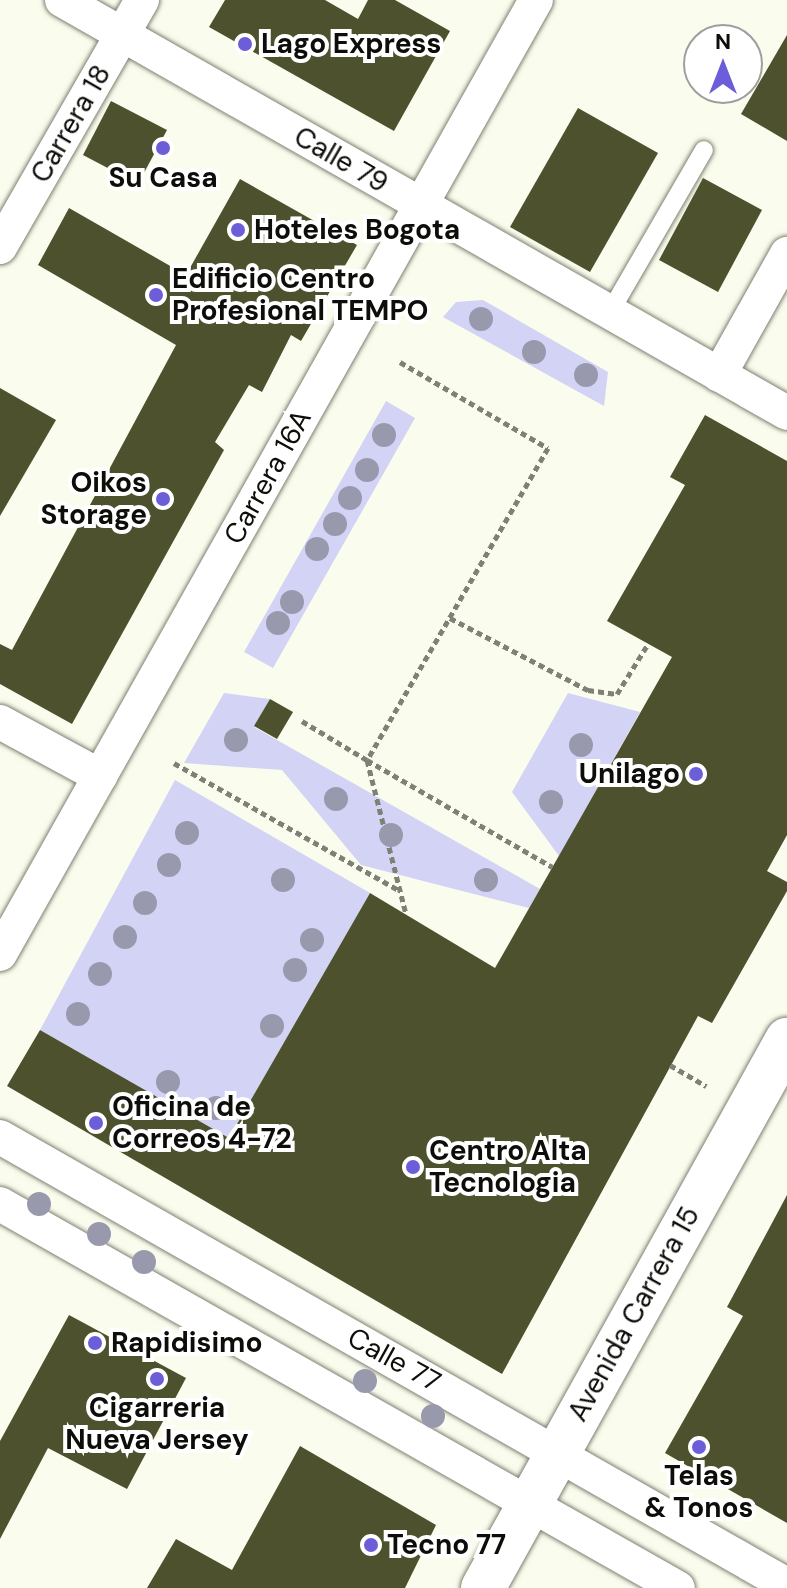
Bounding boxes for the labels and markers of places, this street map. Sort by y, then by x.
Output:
place label: Lago Express [261,27,441,61]
marker: Lago Express [236,35,254,53]
marker: Su Casa [154,139,172,157]
place label: Su Casa [108,161,218,195]
place label: Hoteles Bogota [254,213,460,247]
marker: Hoteles Bogota [229,221,247,239]
place label: Edificio Centro Profesional TEMPO [172,262,429,328]
marker: Edificio Centro Profesional TEMPO [147,286,165,304]
place label: Oikos Storage [40,466,147,532]
marker: Oikos Storage [154,490,172,508]
place label: Unilago [579,757,680,791]
marker: Unilago [687,765,705,783]
place label: Oficina de Correos 4-72 [112,1090,292,1156]
marker: Oficina de Correos 4-72 [87,1114,105,1132]
place label: Centro Alta Tecnologia [429,1134,587,1200]
marker: Centro Alta Tecnologia [404,1158,422,1176]
place label: Rapidisimo [111,1326,263,1360]
marker: Rapidisimo [86,1334,104,1352]
marker: Cigarreria Nueva Jersey [148,1370,166,1388]
place label: Cigarreria Nueva Jersey [65,1391,249,1457]
marker: Telas & Tonos [690,1438,708,1456]
place label: Telas & Tonos [645,1459,753,1525]
place label: Tecno 77 [387,1528,506,1562]
marker: Tecno 77 [362,1536,380,1554]

